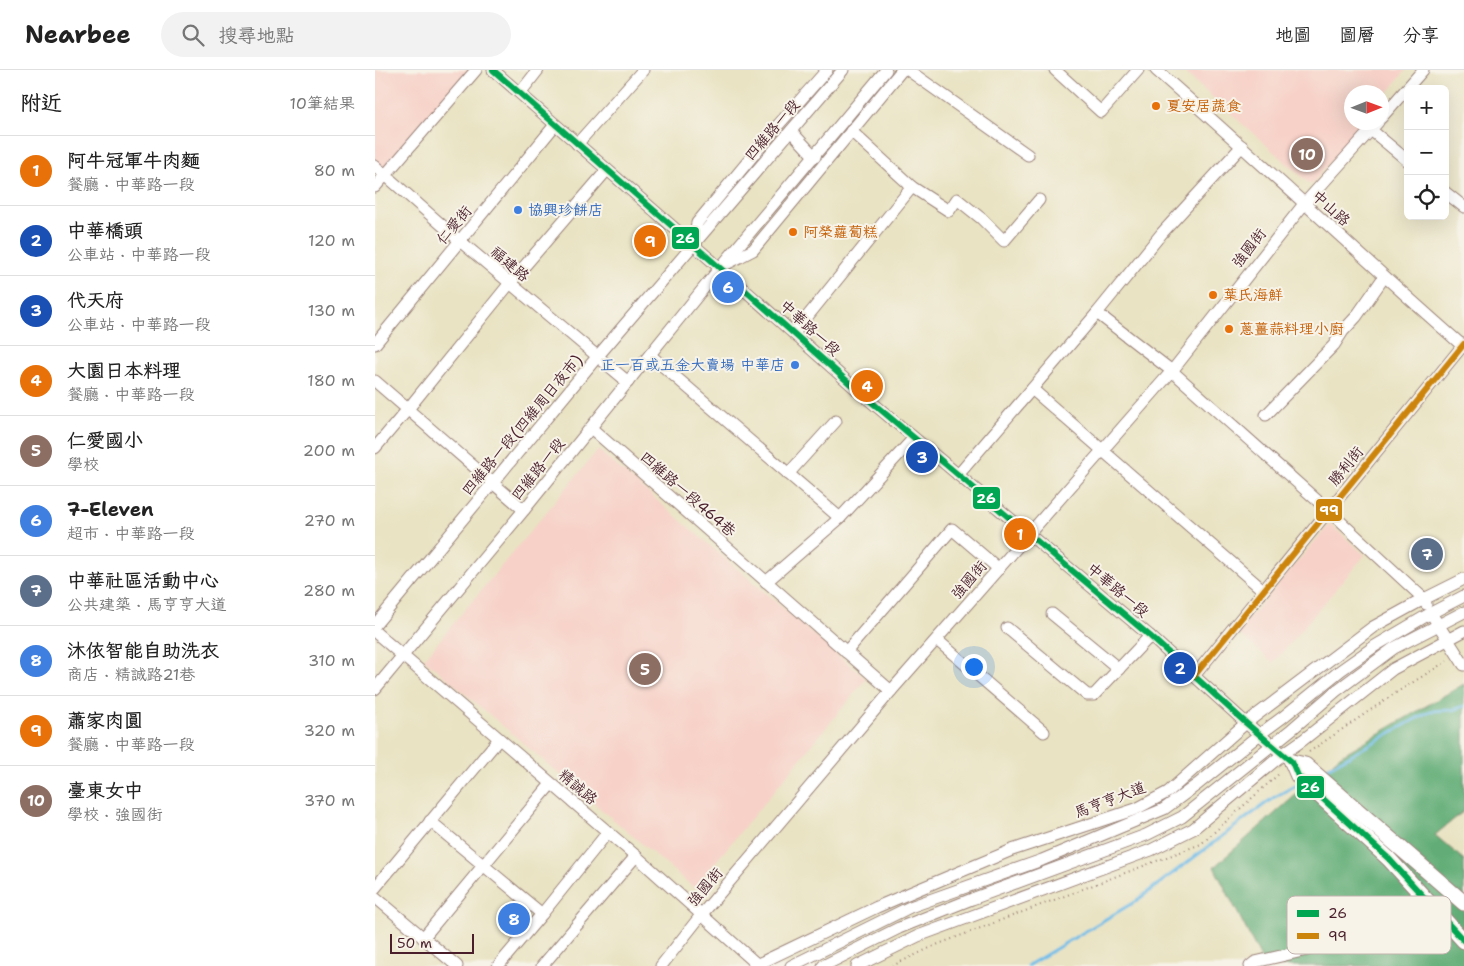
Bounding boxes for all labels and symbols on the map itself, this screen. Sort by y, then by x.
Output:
north arrow [1344,85,1389,130]
street label: 四維路一段 [740,95,804,165]
place label: 夏安居蔬食 [1166,96,1241,116]
marker: 夏安居蔬食 [1150,100,1162,112]
pin: 10 [1291,135,1323,173]
street label: 中山路 [1308,186,1354,230]
place label: 協興珍餅店 [528,200,603,220]
street label: 仁愛街 [432,201,476,249]
marker: 協興珍餅店 [512,204,524,216]
pin: 9 [634,222,666,260]
place label: 阿榮蘿蔔糕 [803,222,878,242]
street label: 強國街 [1227,224,1271,272]
line badge: 26 [671,226,700,250]
marker: 阿榮蘿蔔糕 [787,226,799,238]
text: 26 [675,229,695,247]
street label: 福建路 [486,242,534,286]
pin: 6 [712,268,744,306]
place label: 葉氏海鮮 [1223,285,1283,305]
marker: 葉氏海鮮 [1207,289,1219,301]
street label: 中華路一段 [775,295,845,361]
place label: 蔥薑蒜料理小廚 [1239,319,1344,339]
marker: 蔥薑蒜料理小廚 [1223,323,1235,335]
street label: 四維路一段(四維周日夜市) [458,351,586,499]
place label: 正一百或五金大賣場 中華店 [600,355,785,375]
marker: 正一百或五金大賣場 中華店 [789,359,801,371]
pin: 4 [851,367,883,405]
street label: 四維路一段 [507,434,569,504]
pin: 3 [906,438,938,476]
street label: 勝利街 [1324,442,1368,490]
street label: 四維路一段464巷 [636,447,740,541]
line badge: 26 [972,486,1001,510]
text: 26 [976,489,996,507]
line badge: 99 [1315,498,1343,522]
text: 99 [1319,501,1339,519]
pin: 1 [1004,515,1036,553]
pin: 7 [1411,535,1443,573]
street label: 強國街 [947,556,991,604]
street label: 中華路一段 [1083,558,1153,622]
pin: 2 [1164,649,1196,687]
pin: 5 [629,650,661,688]
your location [961,654,987,680]
street label: 精誠路 [554,765,602,809]
line badge: 26 [1296,775,1325,799]
street label: 馬亨亨大道 [1071,777,1149,823]
text: 26 [1300,778,1320,796]
street label: 強國街 [683,863,727,911]
legend [1287,896,1451,954]
pin: 8 [498,900,530,938]
text: 26 [1328,904,1347,922]
text: 99 [1328,927,1347,945]
scale bar [390,931,474,954]

